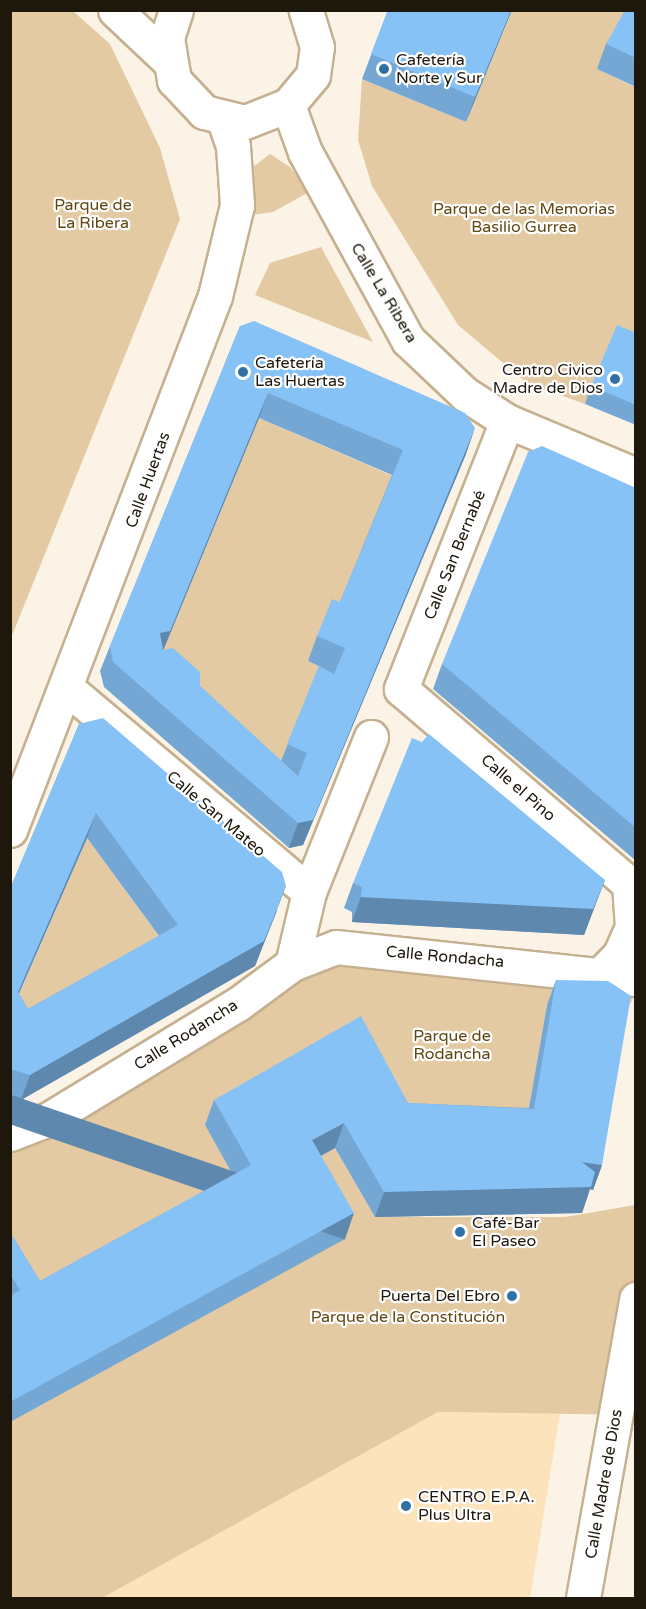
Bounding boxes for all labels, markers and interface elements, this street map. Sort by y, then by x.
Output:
place label: Cafetería Norte y Sur [396,50,482,88]
marker: Cafetería Norte y Sur [377,62,391,76]
park label: Parque de La Ribera [54,195,132,233]
park label: Parque de las Memorias Basilio Gurrea [433,199,615,237]
street label: Calle La Ribera [347,239,421,347]
place label: Cafetería Las Huertas [255,353,345,391]
place label: Centro Civico Madre de Dios [493,360,603,398]
marker: Cafetería Las Huertas [236,365,250,379]
marker: Centro Civico Madre de Dios [608,372,622,386]
street label: Calle Huertas [122,429,174,531]
street label: Calle San Bernabé [420,487,490,623]
street label: Calle el Pino [477,750,559,826]
street label: Calle San Mateo [163,767,269,861]
street label: Calle Rondacha [385,942,505,972]
street label: Calle Rodancha [131,995,241,1075]
park label: Parque de Rodancha [413,1026,491,1064]
place label: Café-Bar El Paseo [472,1213,539,1251]
marker: Café-Bar El Paseo [453,1225,467,1239]
place label: Puerta Del Ebro [380,1286,500,1306]
marker: Puerta Del Ebro [505,1289,519,1303]
park label: Parque de la Constitución [311,1307,505,1327]
street label: Calle Madre de Dios [581,1408,627,1560]
place label: CENTRO E.P.A. Plus Ultra [418,1487,535,1525]
marker: CENTRO E.P.A. Plus Ultra [399,1499,413,1513]

